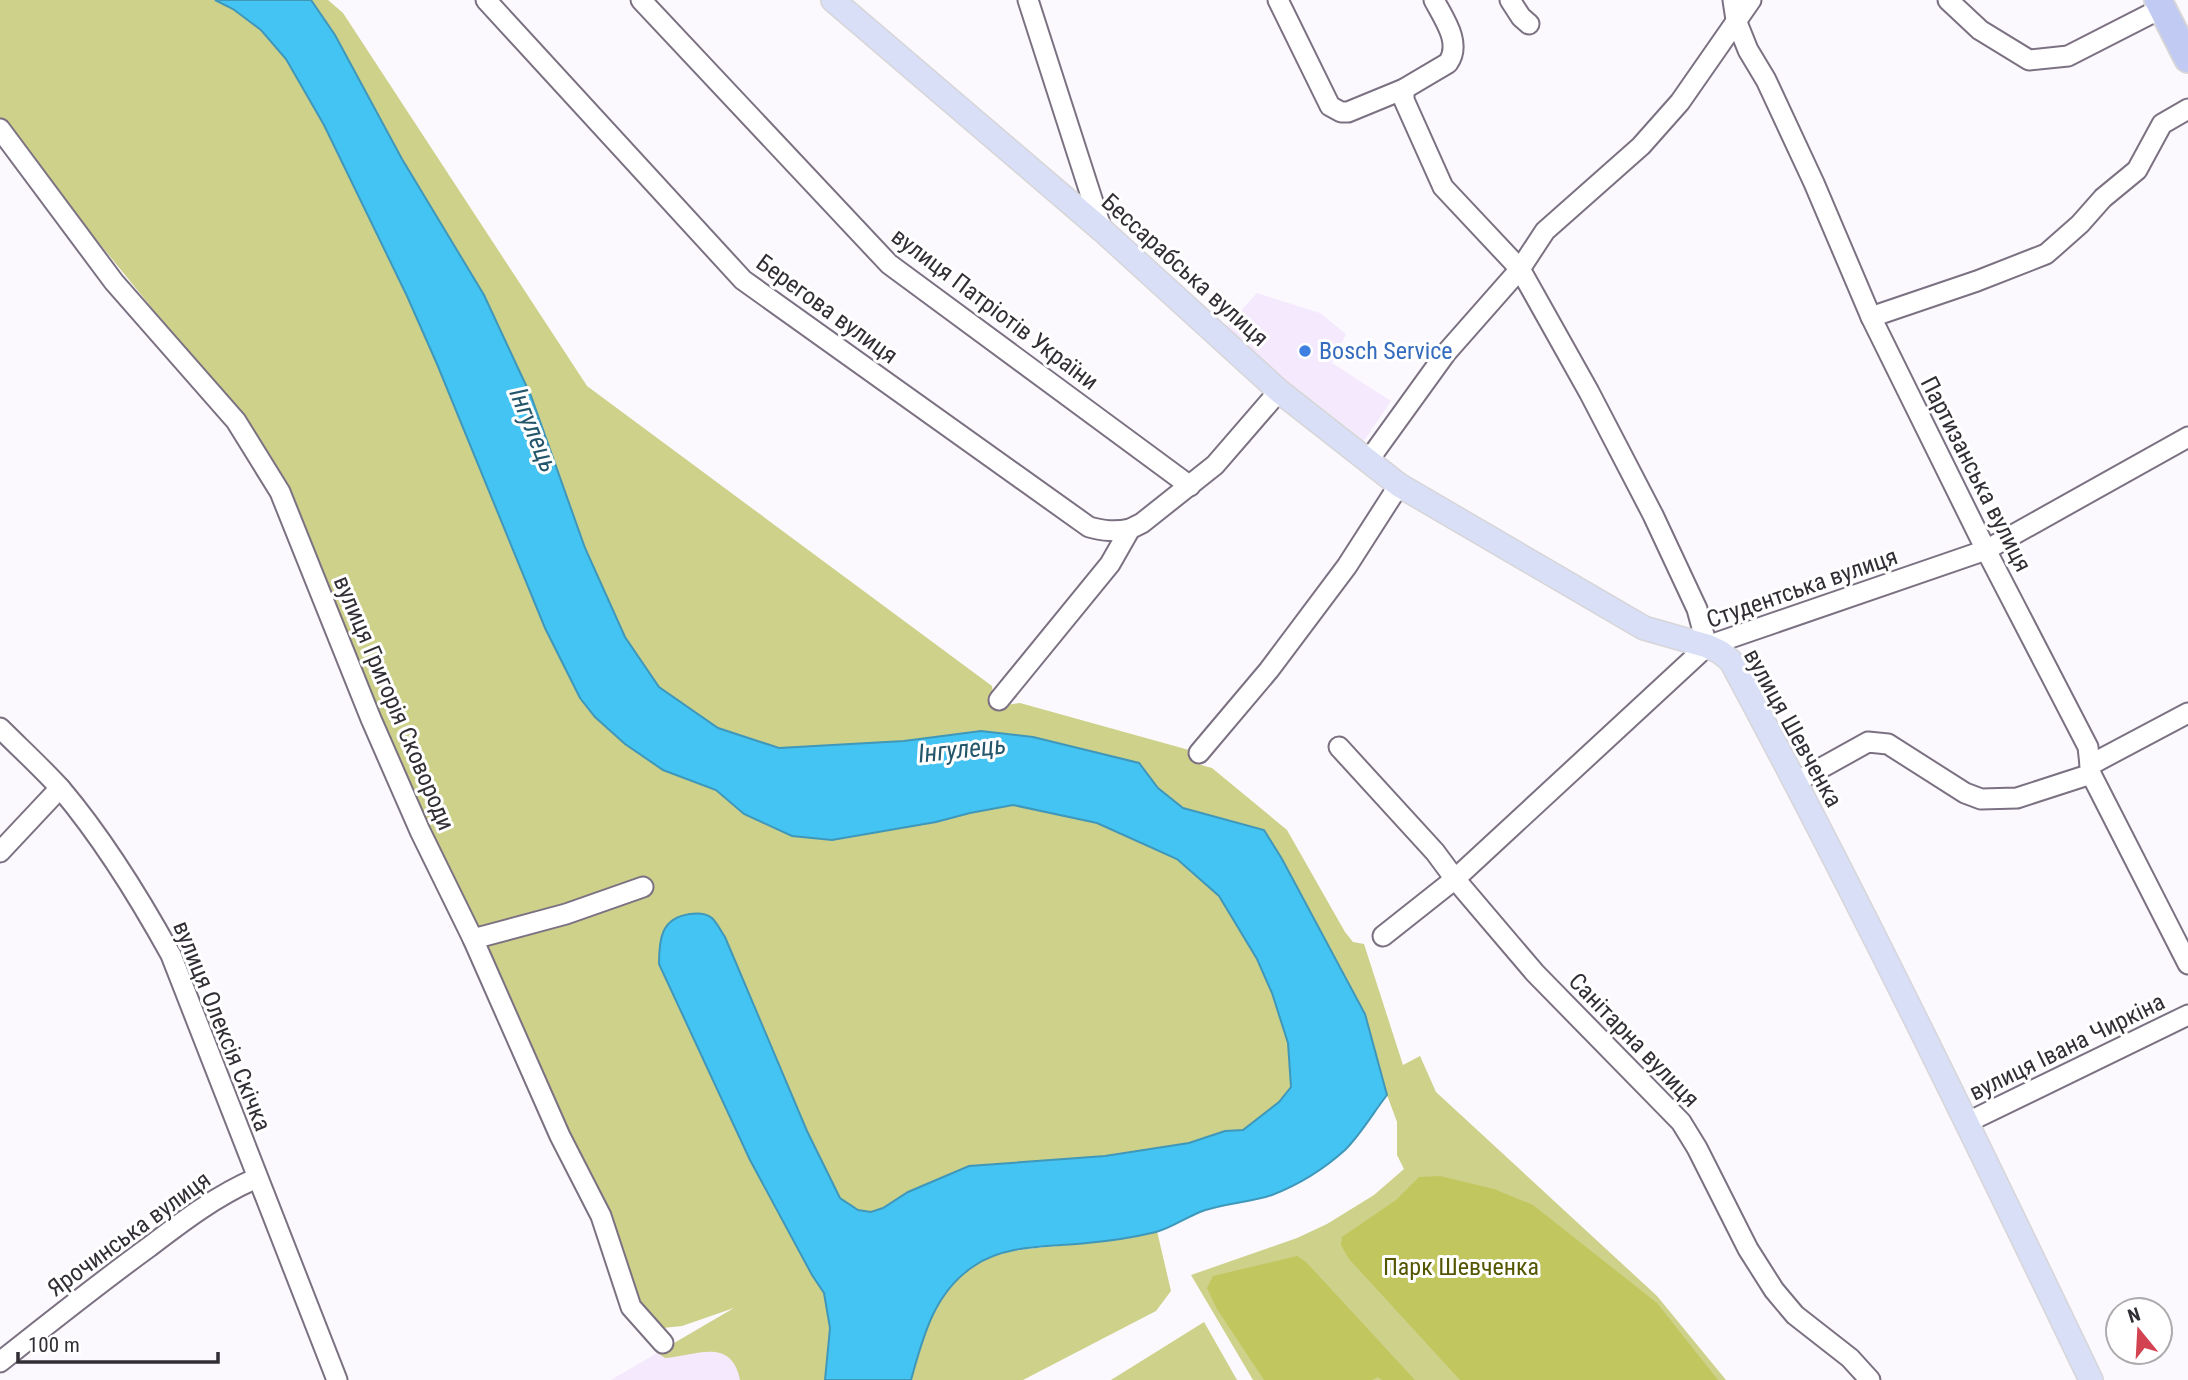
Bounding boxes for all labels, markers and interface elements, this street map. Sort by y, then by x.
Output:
street label: Бессарабська вулиця [1096,188,1274,352]
street label: вулиця Патріотів України [886,222,1104,396]
street label: Берегова вулиця [751,248,903,370]
place label: Bosch Service [1319,337,1453,365]
marker: Bosch Service [1297,343,1313,359]
street label: Партизанська вулиця [1915,372,2037,576]
water label: Інгулець [504,383,564,477]
street label: Студентська вулиця [1703,542,1901,634]
street label: вулиця Григорія Сковороди [328,572,460,834]
street label: вулиця Шевченка [1738,644,1848,812]
water label: Інгулець [916,729,1008,769]
street label: вулиця Олексія Скічка [167,917,277,1135]
street label: Санітарна вулиця [1563,967,1705,1113]
street label: вулиця Івана Чиркіна [1965,988,2169,1106]
street label: Ярочинська вулиця [42,1165,216,1303]
park label: Парк Шевченка [1383,1253,1539,1281]
north arrow [2104,1296,2174,1366]
text: N [2125,1303,2143,1328]
scale bar [18,1320,217,1364]
text: 100 m [28,1333,80,1357]

